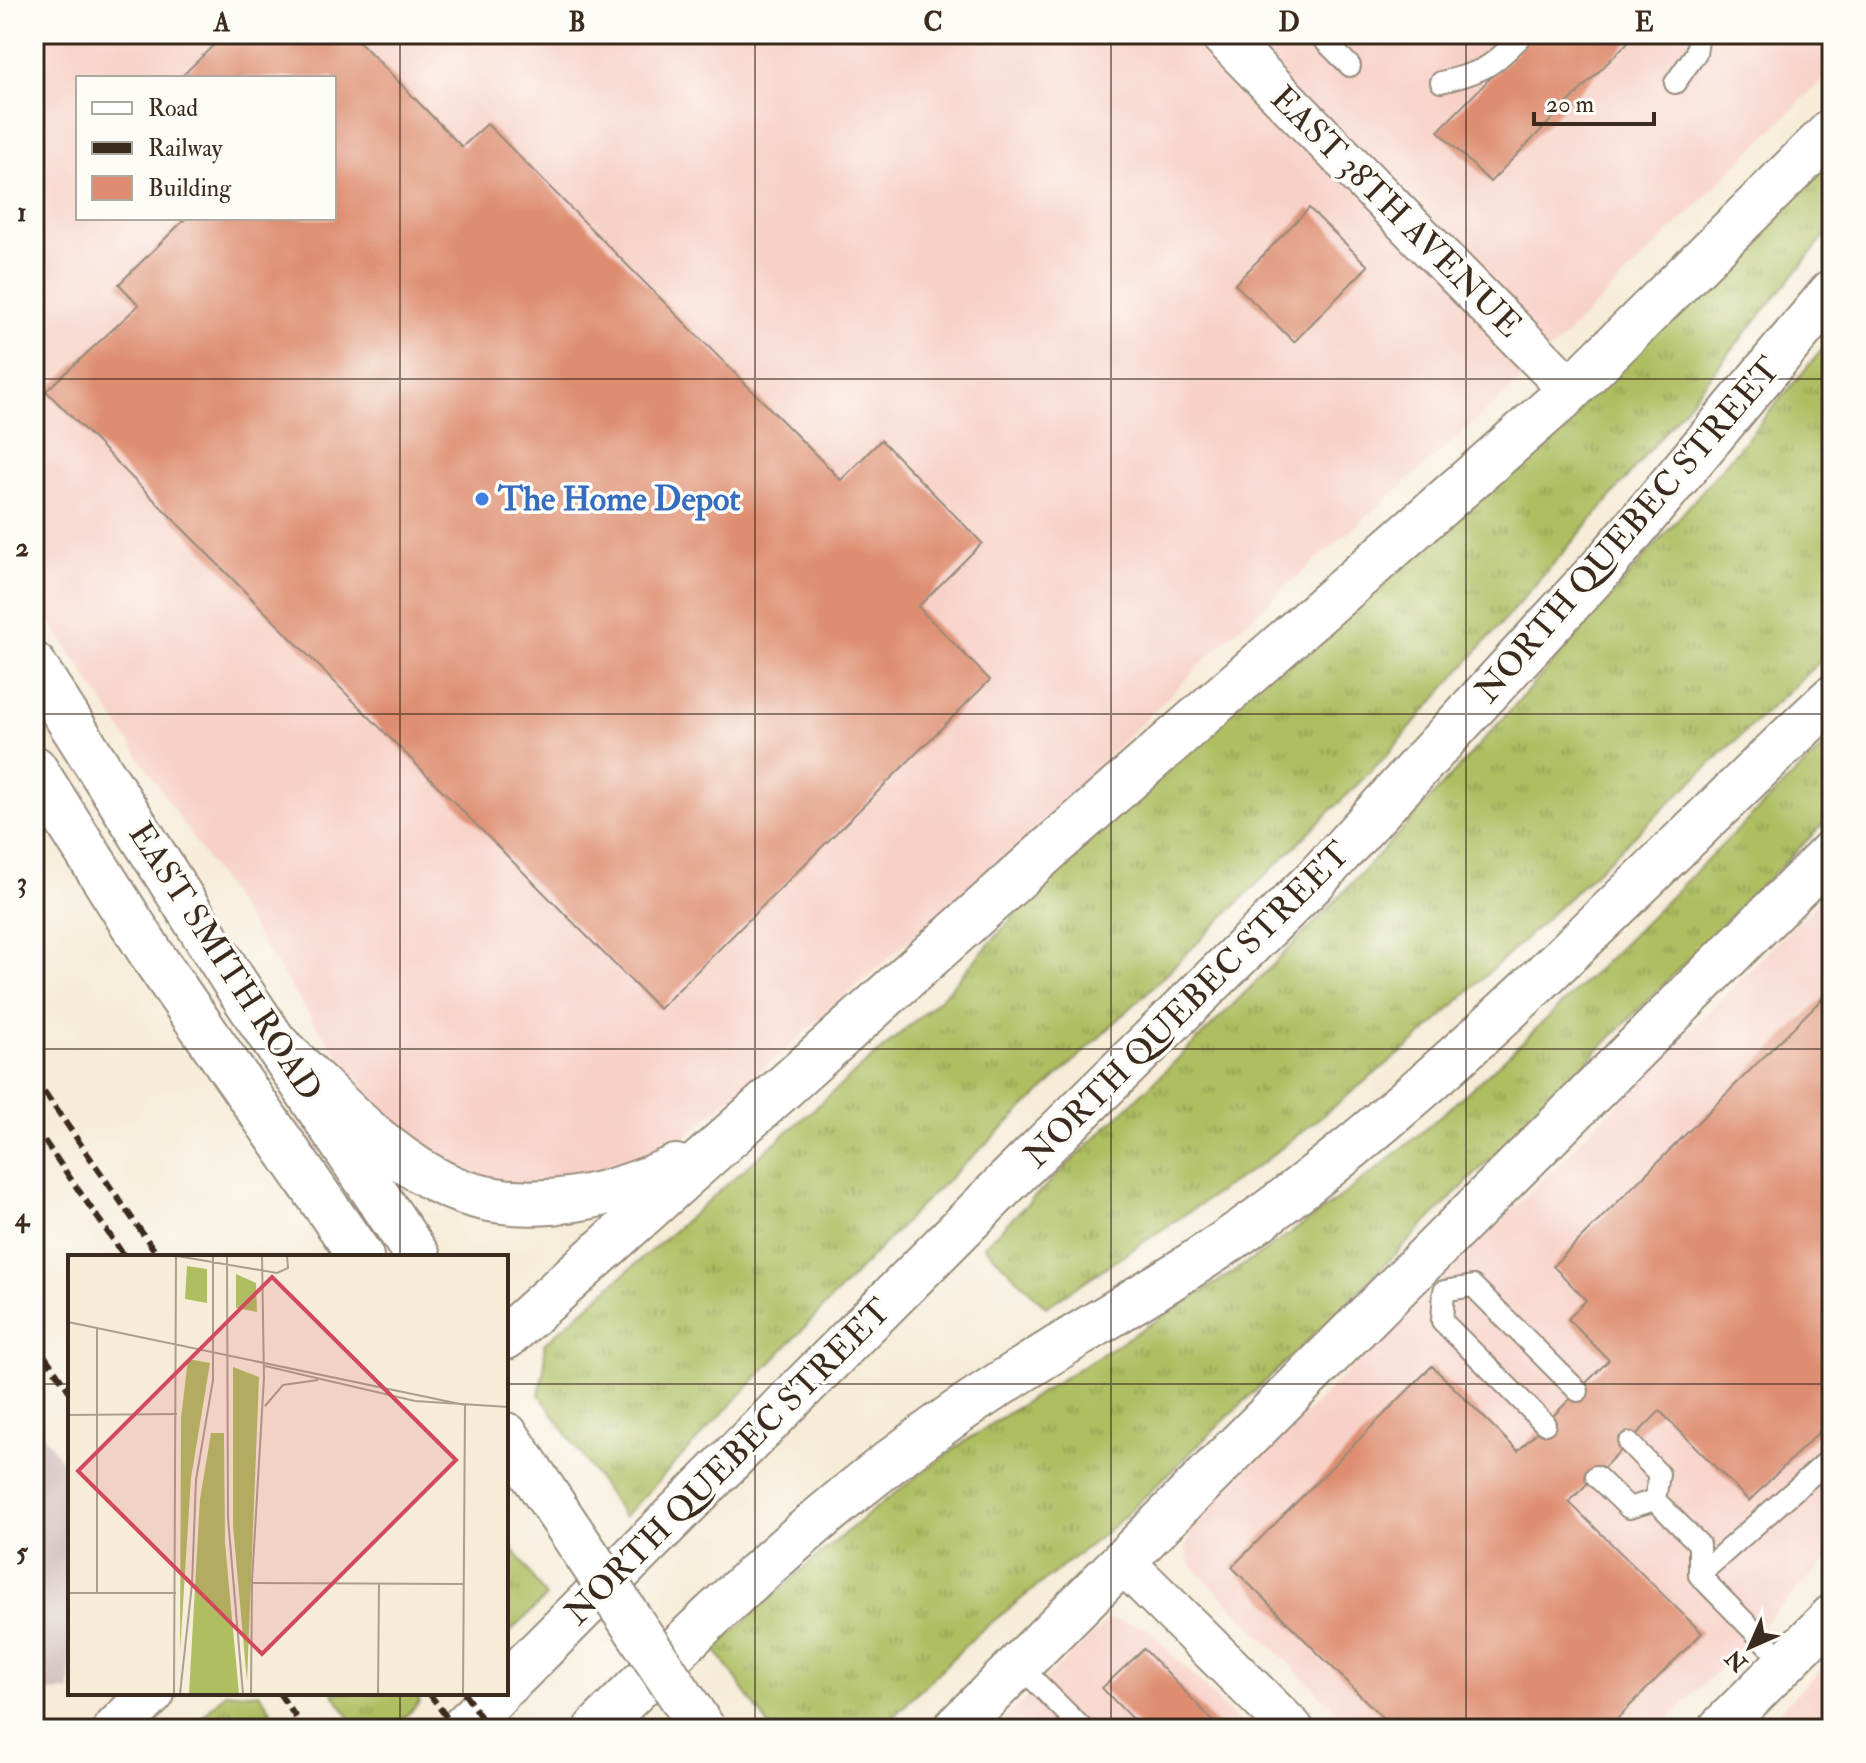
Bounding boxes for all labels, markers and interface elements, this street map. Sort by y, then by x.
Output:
text: A [213,7,231,39]
text: B [568,7,586,39]
text: C [923,7,943,39]
text: D [1278,7,1300,39]
text: E [1635,7,1654,39]
legend [76,76,336,220]
scale bar [1534,76,1654,126]
street label: EAST 38TH AVENUE [1261,77,1531,347]
text: 20 m [1546,89,1595,120]
text: Road [148,93,198,124]
text: Railway [148,133,223,164]
text: Building [148,173,232,204]
text: 1 [17,197,27,229]
street label: NORTH QUEBEC STREET [1466,348,1790,712]
place label: The Home Depot [497,478,740,521]
marker: The Home Depot [473,490,491,508]
text: 2 [15,532,29,564]
street label: EAST SMITH ROAD [119,815,331,1109]
street label: NORTH QUEBEC STREET [1015,833,1359,1177]
text: 3 [17,867,27,899]
text: 4 [14,1202,31,1234]
inset map [68,1255,508,1695]
street label: NORTH QUEBEC STREET [556,1290,900,1634]
text: 5 [16,1537,28,1569]
north arrow [1710,1607,1790,1687]
text: N [1719,1643,1754,1678]

